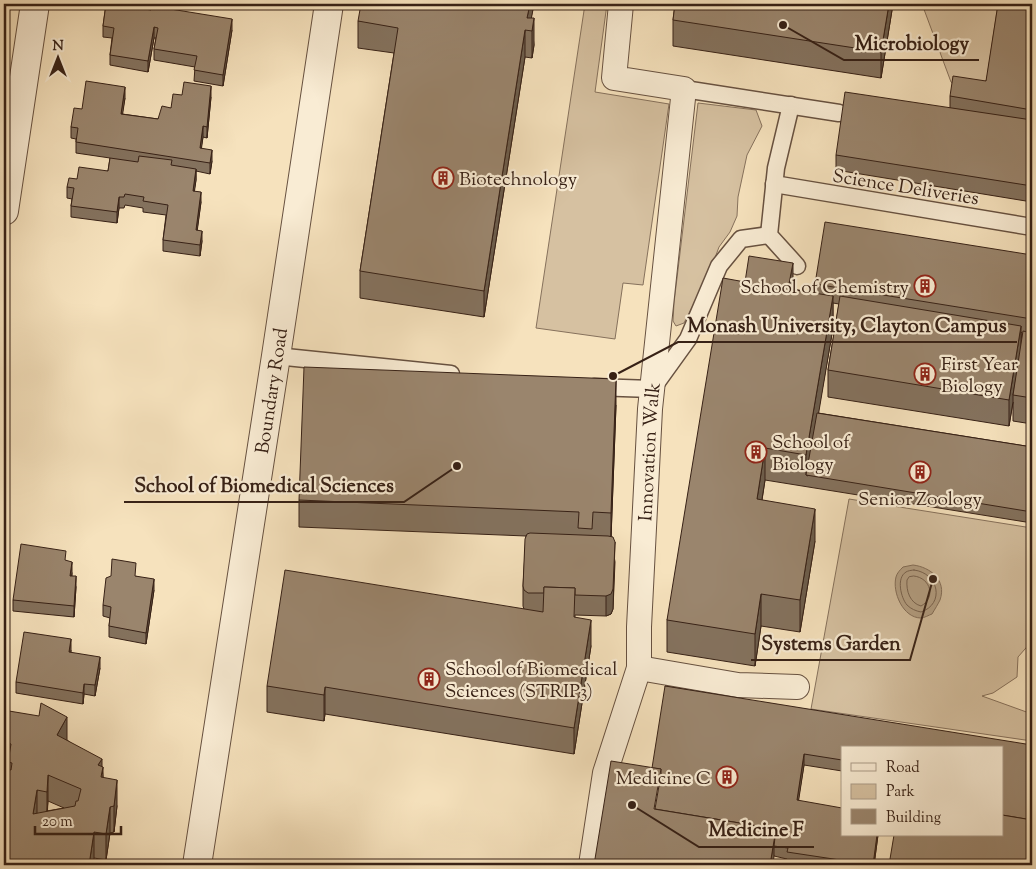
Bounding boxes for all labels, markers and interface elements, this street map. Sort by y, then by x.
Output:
callout: Microbiology [844,25,979,60]
text: Microbiology [855,31,969,60]
north arrow [32,32,82,82]
text: N [52,37,64,57]
street label: Science Deliveries [830,164,981,213]
building icon: Biotechnology [431,166,455,190]
place label: Biotechnology [459,167,578,194]
building icon: School of Chemistry [913,274,937,298]
place label: School of Chemistry [740,275,910,302]
callout: Monash University, Clayton Campus [678,307,1017,342]
text: Monash University, Clayton Campus [687,313,1007,342]
street label: Boundary Road [250,326,296,456]
place label: First Year Biology [941,352,1018,401]
building icon: First Year Biology [913,362,937,386]
street label: Innovation Walk [633,381,669,522]
place label: School of Biology [772,430,851,479]
building icon: School of Biology [744,440,768,464]
building icon: Senior Zoology [908,460,932,484]
callout: School of Biomedical Sciences [124,467,404,502]
text: School of Biomedical Sciences [134,473,394,502]
place label: Senior Zoology [858,487,982,514]
callout: Systems Garden [751,625,910,660]
text: Systems Garden [761,631,901,660]
place label: School of Biomedical Sciences (STRIP3) [445,657,618,706]
building icon: School of Biomedical Sciences (STRIP3) [417,667,441,691]
legend [841,746,1004,836]
text: Road [886,758,920,779]
building icon: Medicine C [715,765,739,789]
place label: Medicine C [616,766,711,793]
text: Park [886,782,915,803]
scale bar [35,804,121,836]
text: Building [886,808,941,829]
text: 20 m [42,812,73,833]
callout: Medicine F [699,812,814,847]
text: Medicine F [708,817,805,846]

